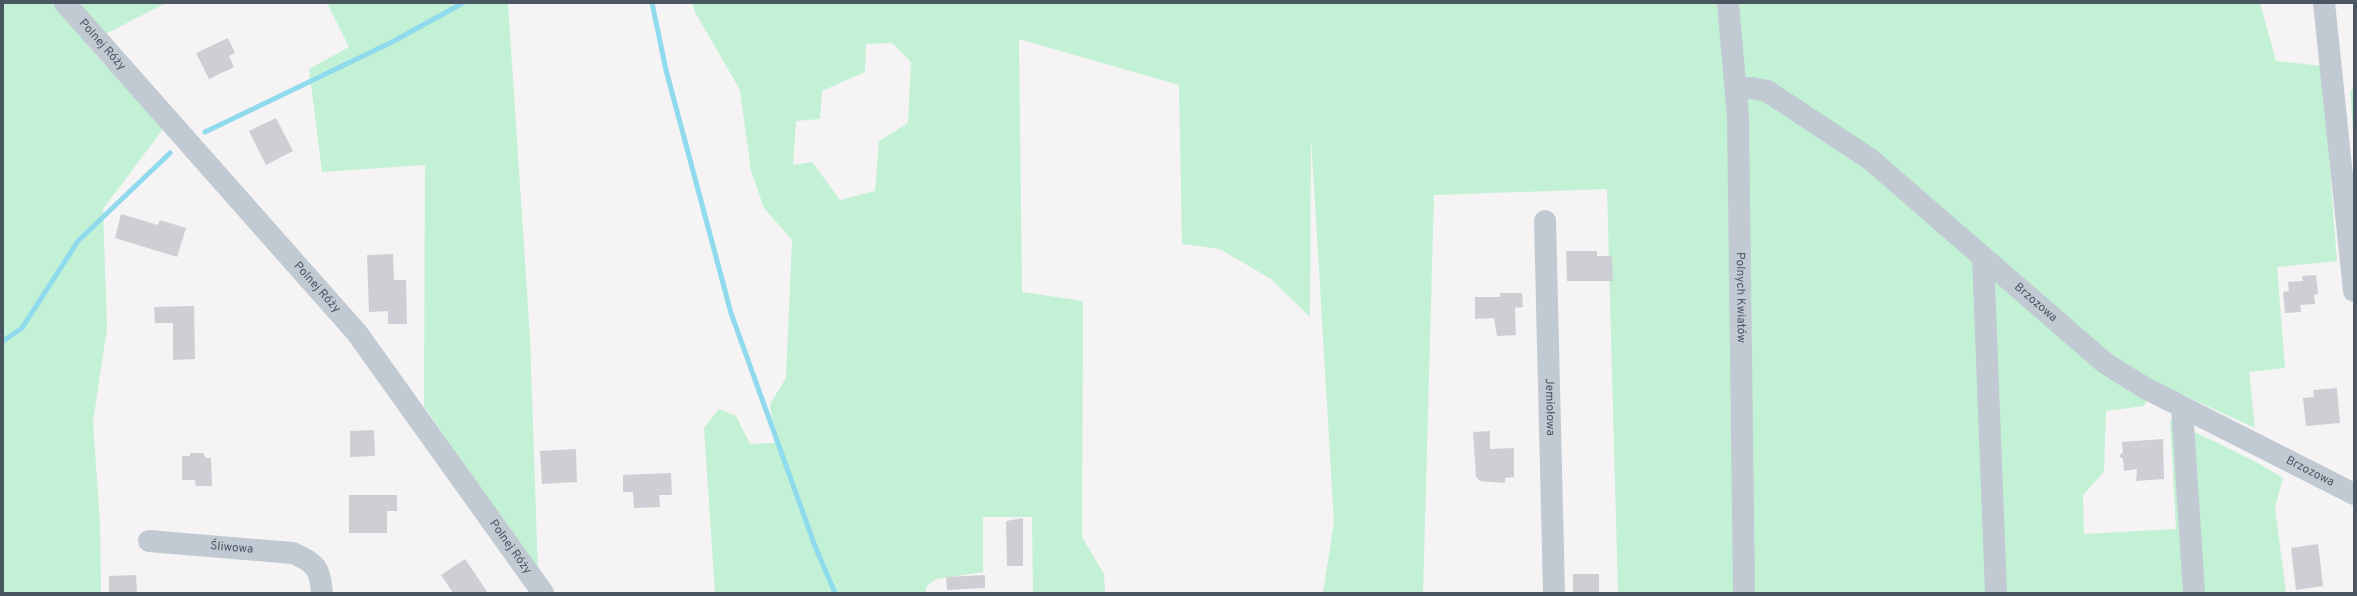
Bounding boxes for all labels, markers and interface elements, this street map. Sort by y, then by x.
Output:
street label: Polnej Róży [75,16,129,74]
street label: Polnych Kwiatów [1732,252,1749,344]
street label: Polnej Róży [290,258,344,317]
street label: Brzozowa [2011,280,2061,326]
street label: Jemiołowa [1541,378,1558,436]
street label: Brzozowa [2283,453,2337,491]
street label: Polnej Róży [485,517,535,578]
street label: Śliwowa [209,538,254,558]

